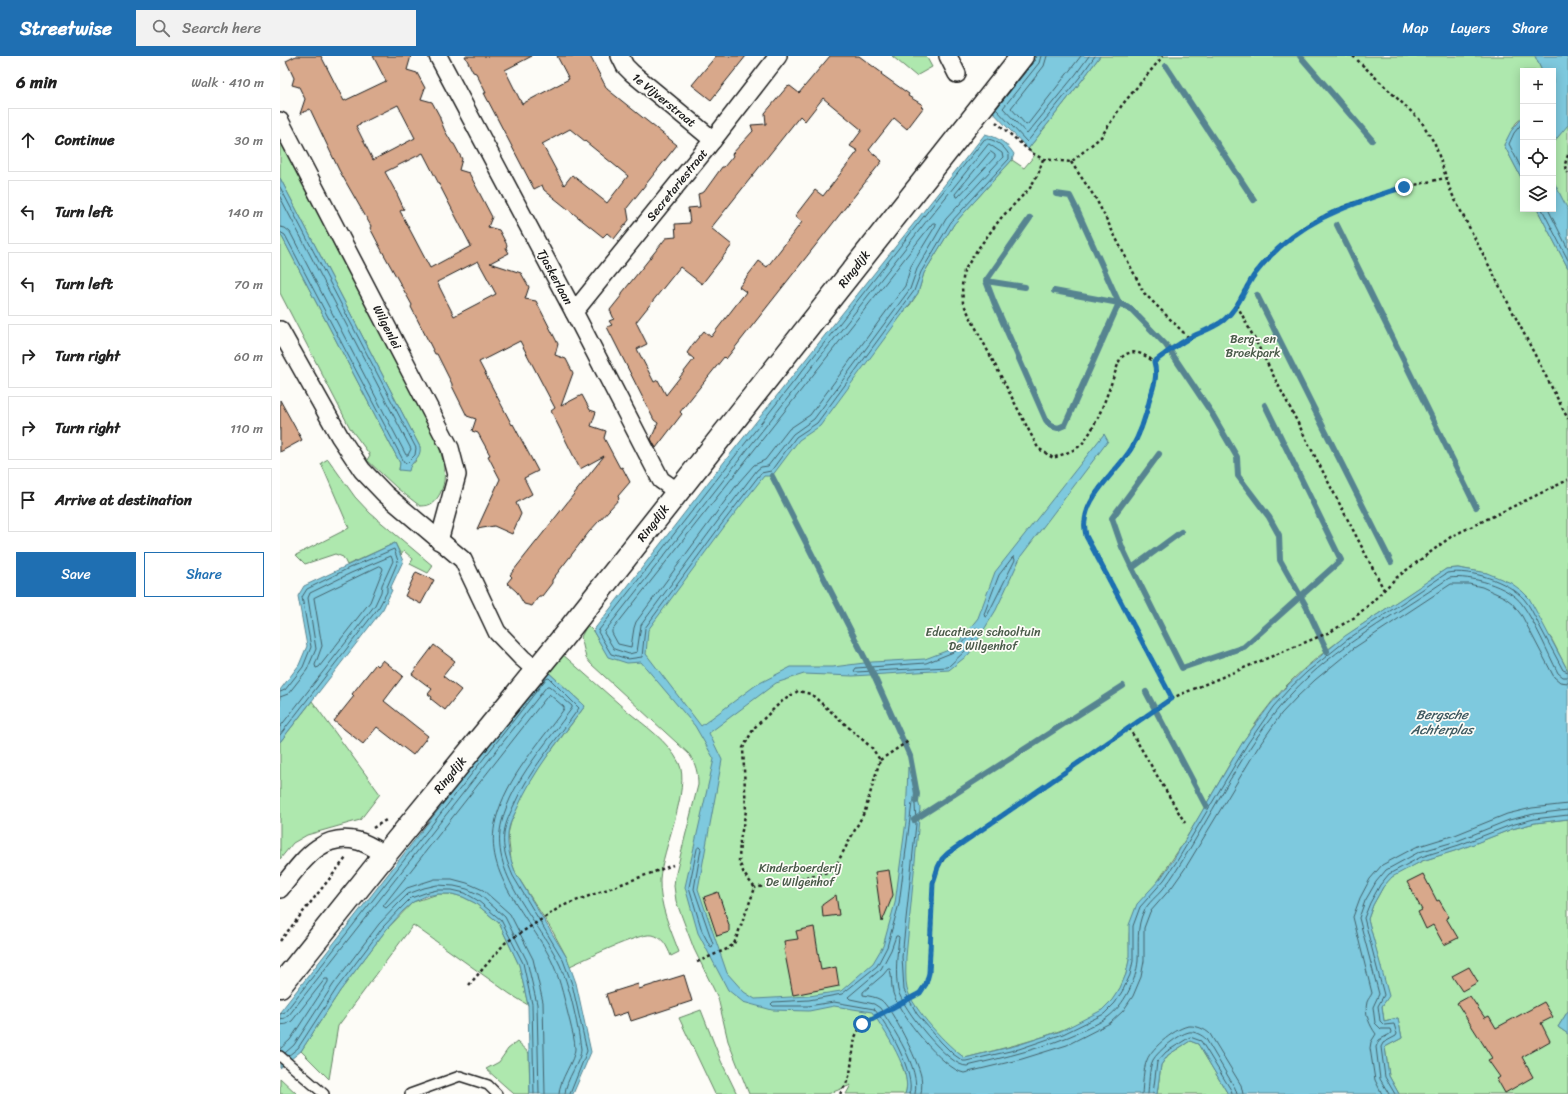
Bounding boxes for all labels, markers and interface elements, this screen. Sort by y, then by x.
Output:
search box [136,10,416,46]
text: Streetwise [20,12,112,45]
text: Search here [182,15,261,41]
text: Map [1403,16,1428,41]
text: Layers [1450,16,1490,41]
text: Share [1512,16,1548,41]
icon: search [150,17,172,39]
text: 6 min [16,67,57,97]
street label: 1e Vijverstraat [627,67,701,133]
map controls [1520,68,1556,212]
button: + [1520,68,1556,104]
text: Walk · 410 m [191,71,264,94]
button: − [1520,104,1556,140]
text: Continue [55,127,115,153]
icon: ahead [17,129,39,151]
text: 30 m [234,129,263,152]
button: locate [1520,140,1556,176]
street label: Secretariestraat [641,144,713,226]
button: layers [1520,176,1556,212]
route end [1395,178,1413,196]
text: Turn left [55,199,113,225]
icon: left [17,201,39,223]
text: 140 m [228,201,263,224]
street label: Tjaskerlaan [531,245,579,310]
street label: Ringdijk [832,245,876,293]
text: Turn left [55,271,113,297]
icon: left [17,273,39,295]
text: 70 m [234,273,263,296]
street label: Wilgenlei [366,301,408,354]
park label: Berg- en Broekpark [1226,328,1281,364]
text: Turn right [55,343,120,369]
icon: right [17,345,39,367]
text: 60 m [234,345,263,368]
text: Turn right [55,415,120,441]
icon: right [17,417,39,439]
text: 110 m [230,417,263,440]
text: Arrive at destination [55,487,192,513]
icon: arrive [17,489,39,511]
street label: Ringdijk [631,499,675,547]
button: Save [16,552,136,597]
button: Share [144,552,264,597]
park label: Educatieve schooltuin De Wilgenhof [926,621,1041,657]
water label: Bergsche Achterplas [1410,703,1475,741]
street label: Ringdijk [428,751,472,799]
park label: Kinderboerderij De Wilgenhof [759,857,841,893]
route start [853,1015,871,1033]

